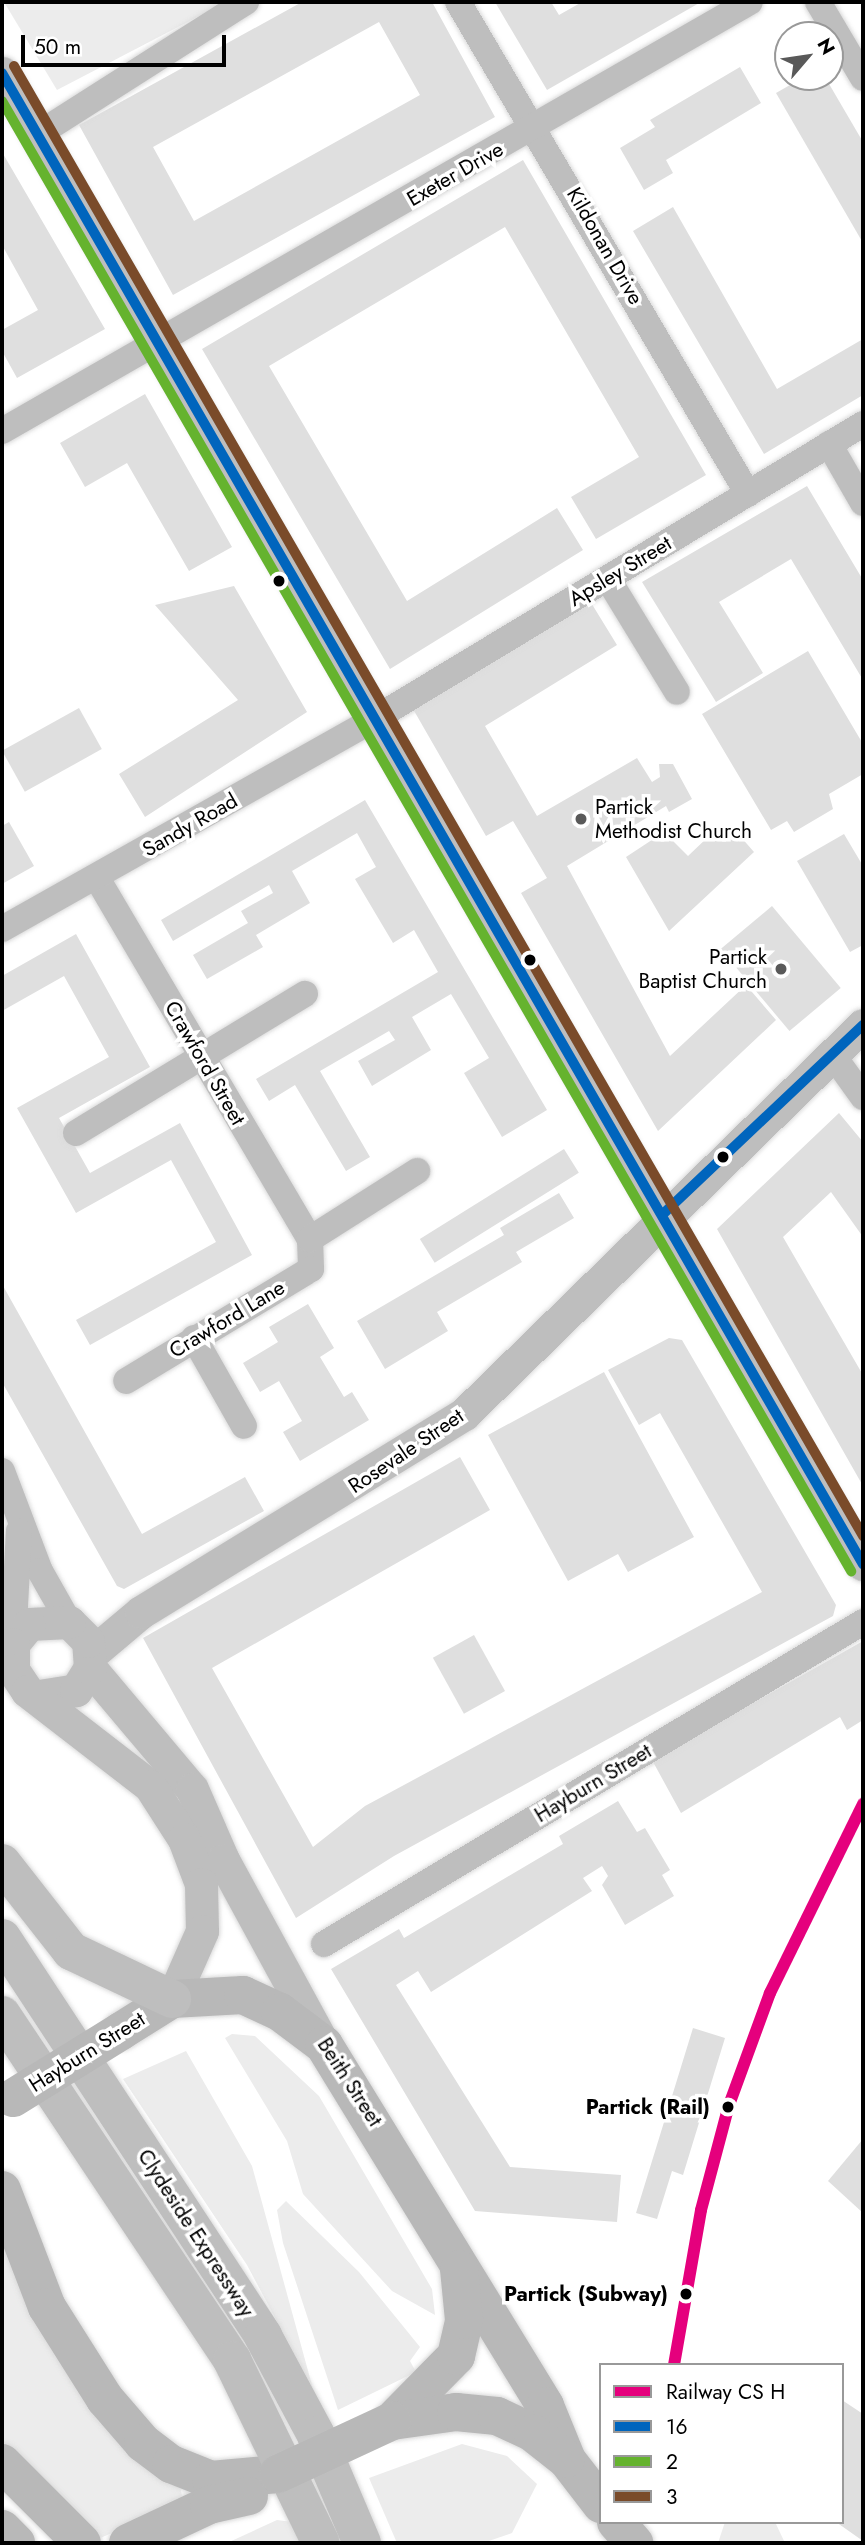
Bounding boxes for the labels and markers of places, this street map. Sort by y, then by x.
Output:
unlabelled marker [272,574,286,588]
place label: Partick Methodist Church [595,794,752,844]
marker: Partick Methodist Church [573,811,589,827]
place label: Partick Baptist Church [639,944,767,994]
unlabelled marker [523,953,537,967]
marker: Partick Baptist Church [773,961,789,977]
unlabelled marker [716,1150,730,1164]
place label: Partick (Rail) [586,2094,710,2120]
marker: Partick (Rail) [716,2095,740,2119]
place label: Partick (Subway) [504,2281,668,2307]
marker: Partick (Subway) [674,2282,698,2306]

